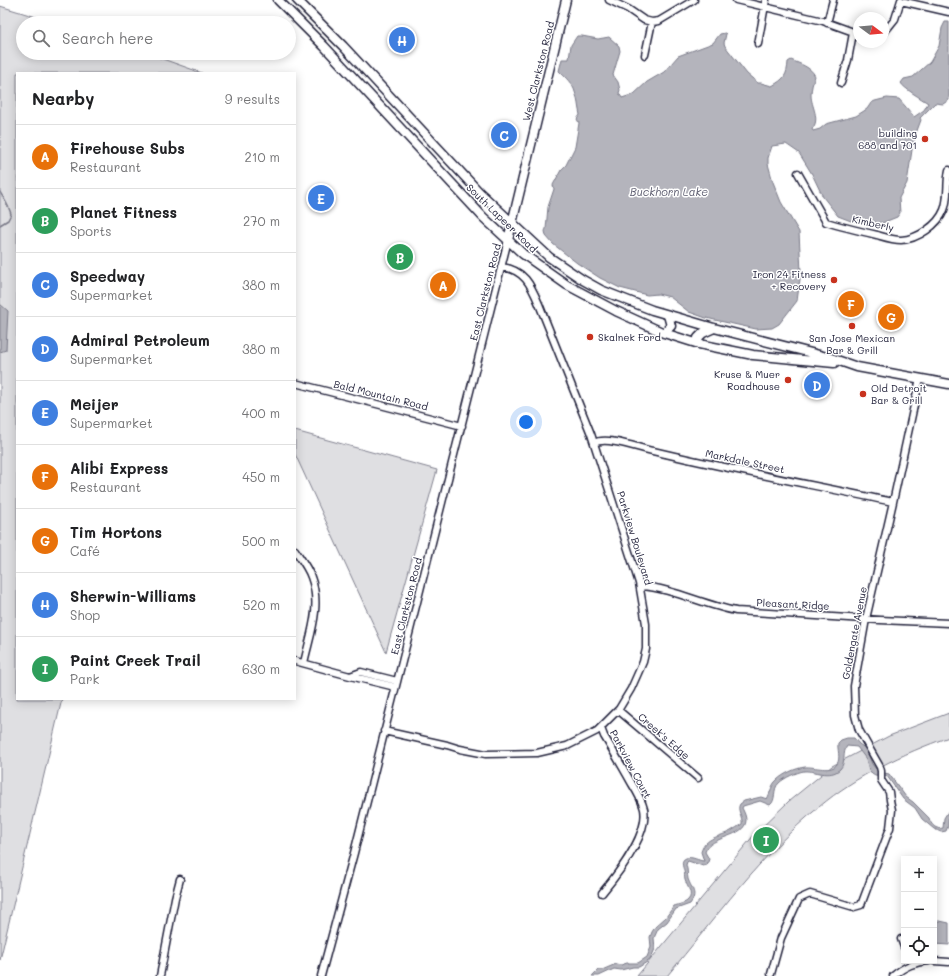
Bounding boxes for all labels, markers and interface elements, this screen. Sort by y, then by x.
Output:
north arrow [853,12,889,48]
search box [16,16,296,60]
street label: West Clarkston Road [519,20,557,122]
pin: H [389,25,415,55]
icon: search [30,27,52,49]
text: Search here [62,28,153,48]
text: Nearby [32,87,94,109]
text: 9 results [225,90,280,107]
pin: C [491,120,517,150]
place label: building 688 and 701 [858,126,917,152]
marker: building 688 and 701 [920,134,930,144]
text: Firehouse Subs [70,138,185,158]
text: A [40,148,50,165]
text: 210 m [244,148,280,165]
text: Restaurant [70,158,141,175]
street label: South Lapeer Road [464,181,540,255]
pin: E [308,183,334,213]
water label: Buckhorn Lake [630,184,708,199]
text: Planet Fitness [70,202,177,222]
street label: Kimberly [851,211,895,235]
text: B [41,212,49,229]
text: 270 m [243,212,280,229]
text: Sports [70,222,112,239]
pin: B [387,242,413,272]
street label: East Clarkston Road [466,242,504,342]
text: Speedway [70,266,145,286]
place label: Iron 24 Fitness + Recovery [753,267,826,293]
pin: A [430,270,456,300]
marker: Iron 24 Fitness + Recovery [829,275,839,285]
text: C [40,276,50,293]
text: 380 m [242,276,280,293]
text: Supermarket [70,286,153,303]
pin: F [838,289,864,319]
pin: G [878,302,904,332]
marker: San Jose Mexican Bar & Grill [847,321,857,331]
text: Admiral Petroleum [70,330,210,350]
place label: Skalnek Ford [598,330,661,344]
place label: San Jose Mexican Bar & Grill [809,331,895,357]
marker: Skalnek Ford [585,332,595,342]
text: D [40,340,50,357]
text: 380 m [242,340,280,357]
text: Supermarket [70,350,153,367]
place label: Kruse & Muer Roadhouse [714,367,780,393]
pin: D [804,370,830,400]
marker: Kruse & Muer Roadhouse [783,375,793,385]
street label: Bald Mountain Road [332,377,430,413]
place label: Old Detroit Bar & Grill [871,381,927,407]
marker: Old Detroit Bar & Grill [858,389,868,399]
text: Meijer [70,394,119,414]
text: E [41,404,49,421]
text: 400 m [242,404,280,421]
your location [516,412,536,432]
text: Supermarket [70,414,153,431]
street label: Markdale Street [704,446,786,476]
text: Alibi Express [70,458,168,478]
text: F [41,468,49,485]
text: 450 m [242,468,280,485]
text: Restaurant [70,478,141,495]
street label: Parkview Boulevard [614,489,656,587]
text: Tim Hortons [70,522,162,542]
text: G [40,532,50,549]
text: 500 m [242,532,280,549]
text: Café [70,542,100,559]
street label: East Clarkston Road [387,556,425,656]
street label: Goldengate Avenue [838,585,870,681]
text: Sherwin-Williams [70,586,196,606]
street label: Pleasant Ridge [756,595,830,613]
text: H [40,596,50,613]
text: 520 m [243,596,280,613]
text: Shop [70,606,100,623]
text: Paint Creek Trail [70,650,201,670]
text: I [42,660,48,677]
text: 630 m [242,660,280,677]
text: Park [70,670,99,687]
street label: Creek's Edge [635,710,693,762]
street label: Parkview Court [607,727,655,801]
pin: I [753,825,779,855]
map controls [901,856,937,964]
button: + [901,856,937,892]
button: − [901,892,937,928]
button: locate [901,928,937,964]

